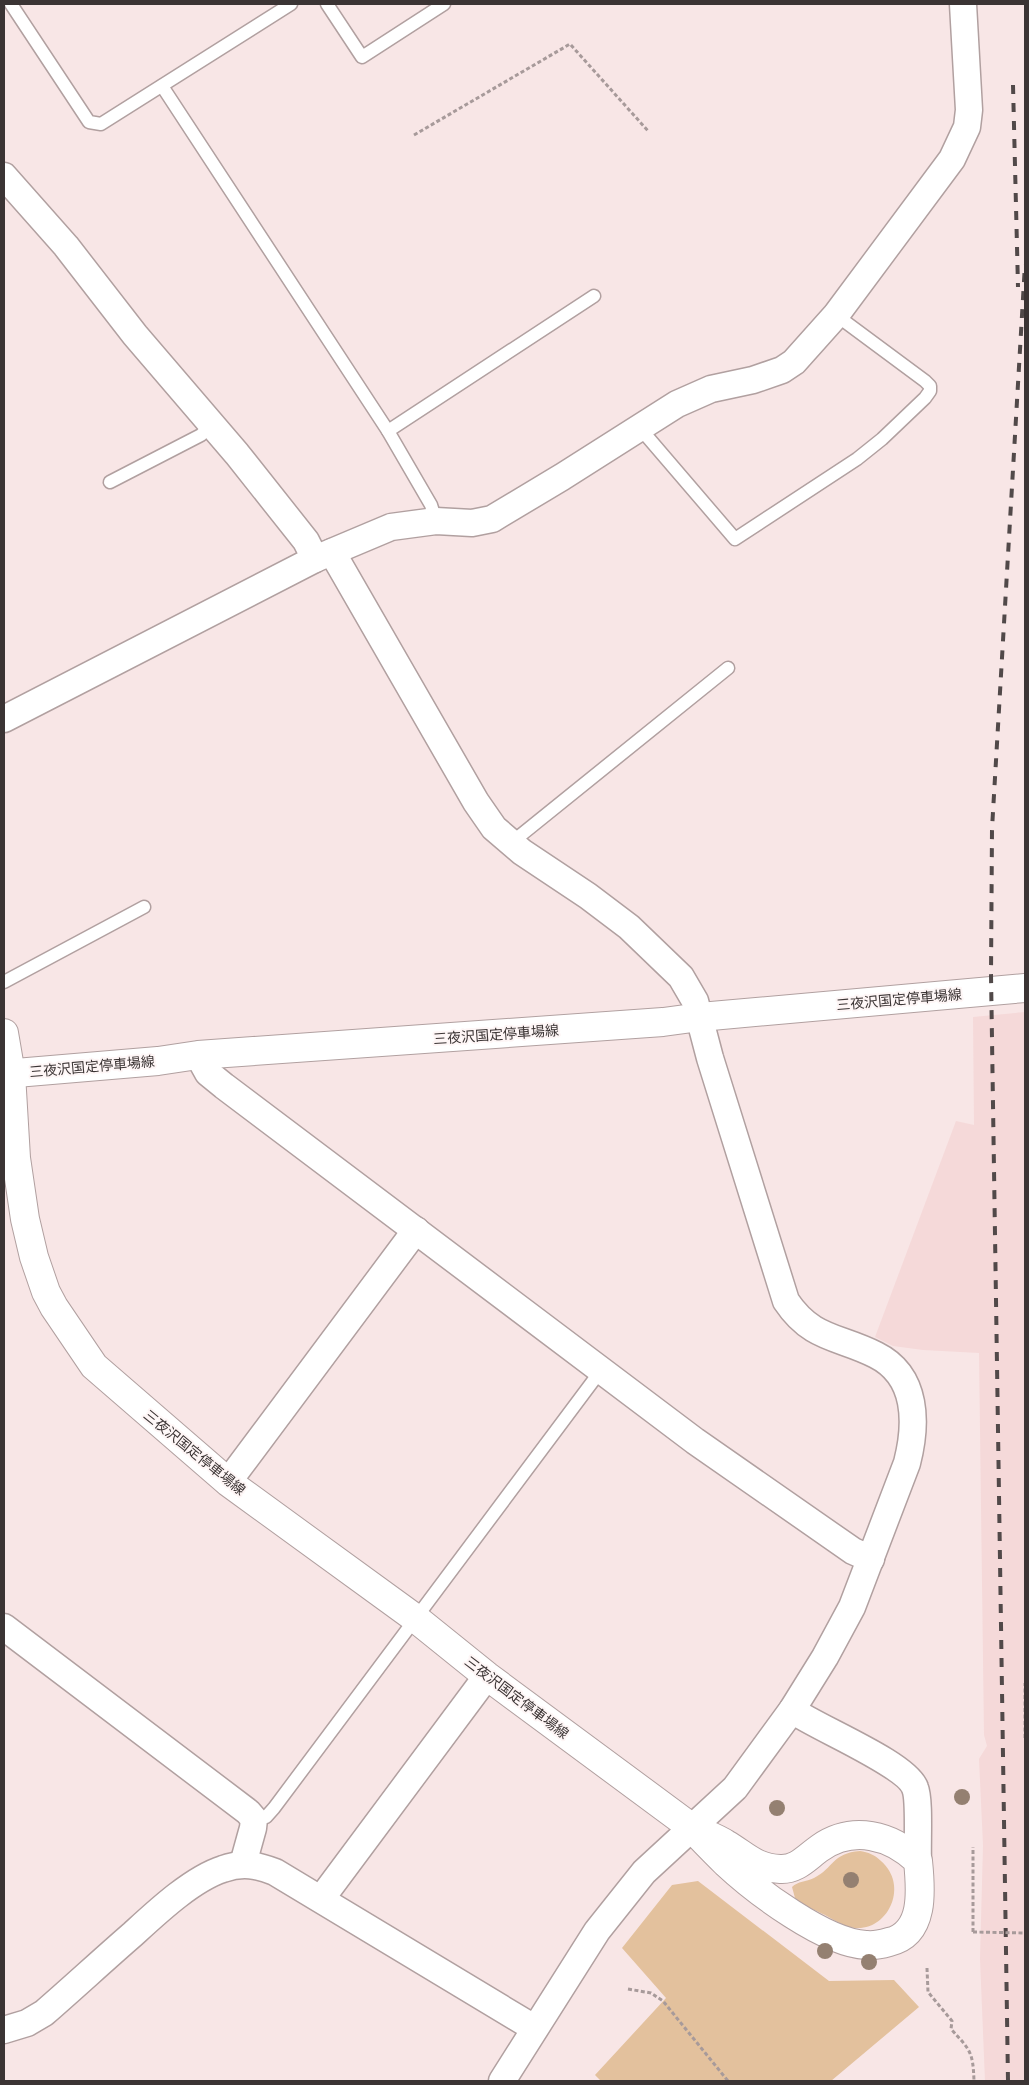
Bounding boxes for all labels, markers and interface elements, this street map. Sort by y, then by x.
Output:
street label: 三夜沢国定停車場線 [835,984,963,1014]
street label: 三夜沢国定停車場線 [432,1020,560,1048]
street label: 三夜沢国定停車場線 [28,1051,156,1081]
street label: 三夜沢国定停車場線 [140,1405,250,1499]
street label: 三夜沢国定停車場線 [461,1651,573,1743]

